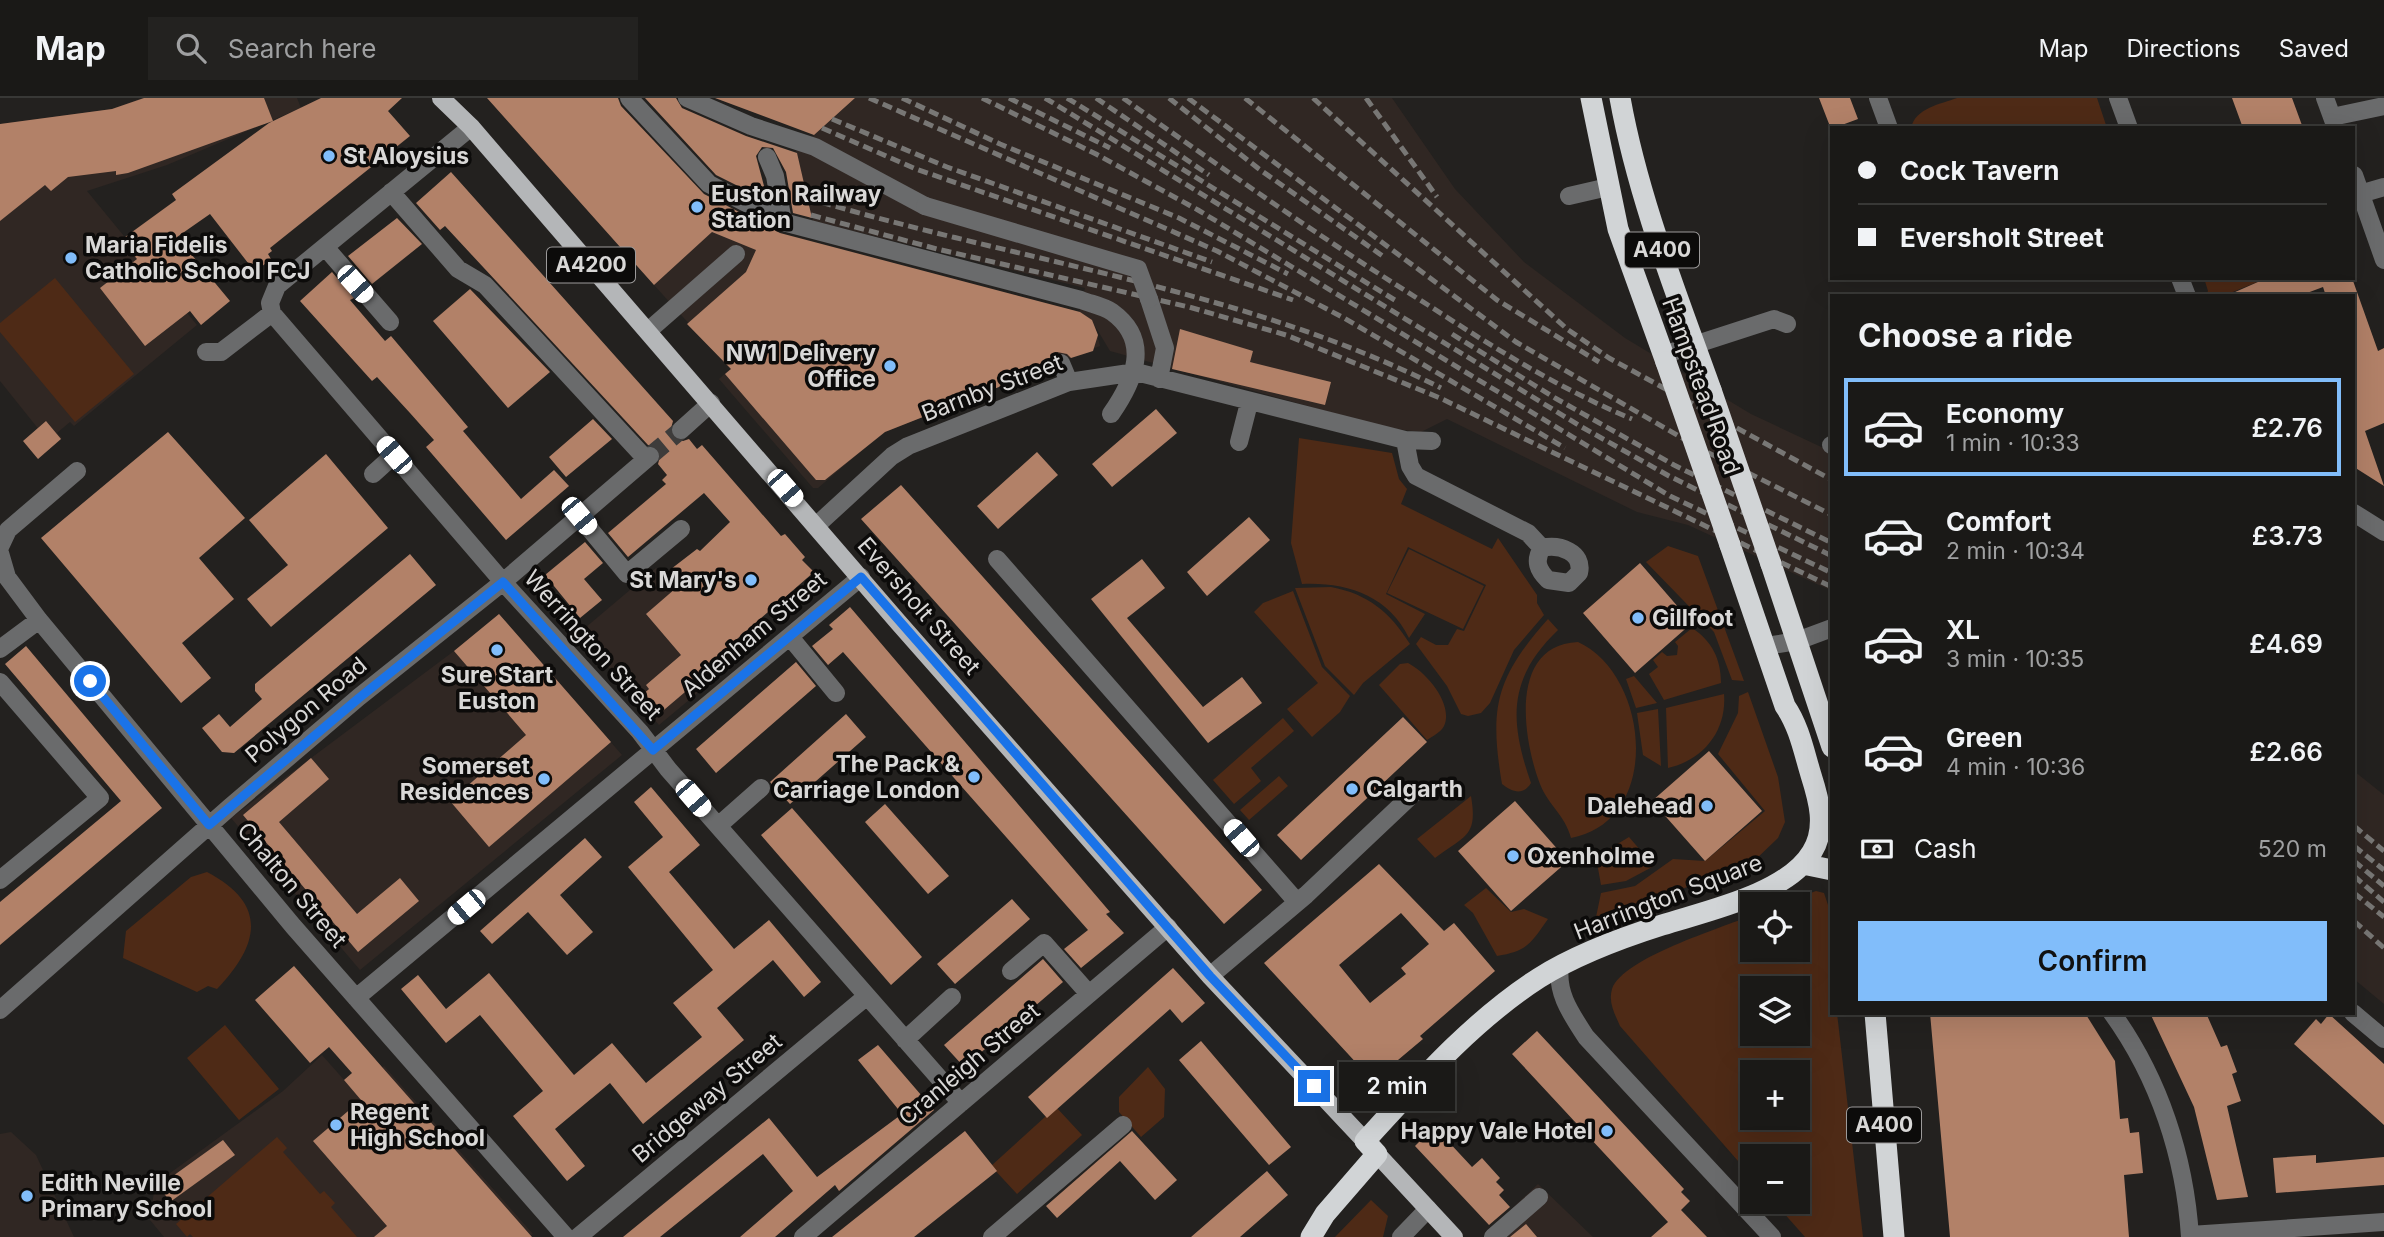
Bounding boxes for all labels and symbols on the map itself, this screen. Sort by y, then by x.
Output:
place label: St Aloysius [343,142,469,170]
marker: St Aloysius [321,148,337,164]
place label: Euston Railway Station [711,180,882,234]
marker: Euston Railway Station [689,199,705,215]
place label: Maria Fidelis Catholic School FCJ [85,231,310,285]
road number: A400 [1625,232,1699,268]
road number: A4200 [547,248,635,282]
marker: Maria Fidelis Catholic School FCJ [63,250,79,266]
car [334,261,377,307]
street label: Hampstead Road [1656,294,1746,478]
place label: NW1 Delivery Office [726,339,876,393]
street label: Barnby Street [918,348,1067,428]
marker: NW1 Delivery Office [882,358,898,374]
car [373,432,416,478]
car [764,465,807,511]
car [558,493,601,539]
street label: Eversholt Street [852,532,987,681]
street label: Werrington Street [518,564,668,726]
street label: Aldenham Street [676,565,833,703]
place label: St Mary's [629,566,737,594]
marker: St Mary's [743,572,759,588]
place label: Gillfoot [1652,604,1734,632]
marker: Gillfoot [1630,610,1646,626]
marker: Sure Start Euston [489,642,505,658]
street label: Polygon Road [240,651,372,769]
place label: Sure Start Euston [441,661,554,715]
route start [74,665,106,697]
place label: The Pack & Carriage London [773,750,961,804]
place label: Somerset Residences [400,752,531,806]
marker: The Pack & Carriage London [966,769,982,785]
marker: Somerset Residences [536,771,552,787]
car [672,775,715,821]
place label: Calgarth [1366,775,1463,803]
marker: Calgarth [1344,781,1360,797]
place label: Dalehead [1587,792,1693,820]
marker: Dalehead [1699,798,1715,814]
car [1220,815,1263,861]
street label: Chalton Street [231,817,353,954]
place label: Oxenholme [1527,842,1655,870]
marker: Oxenholme [1505,848,1521,864]
street label: Harrington Square [1570,848,1766,946]
car [444,885,489,929]
street label: Cranleigh Street [893,997,1046,1131]
street label: Bridgeway Street [627,1027,788,1169]
callout: 2 min [1338,1062,1454,1110]
route end [1298,1070,1330,1102]
place label: Regent High School [350,1098,485,1152]
road number: A400 [1847,1108,1921,1142]
marker: Regent High School [328,1117,344,1133]
place label: Happy Vale Hotel [1401,1117,1593,1145]
marker: Happy Vale Hotel [1599,1123,1615,1139]
place label: Edith Neville Primary School [41,1169,212,1223]
marker: Edith Neville Primary School [19,1188,35,1204]

